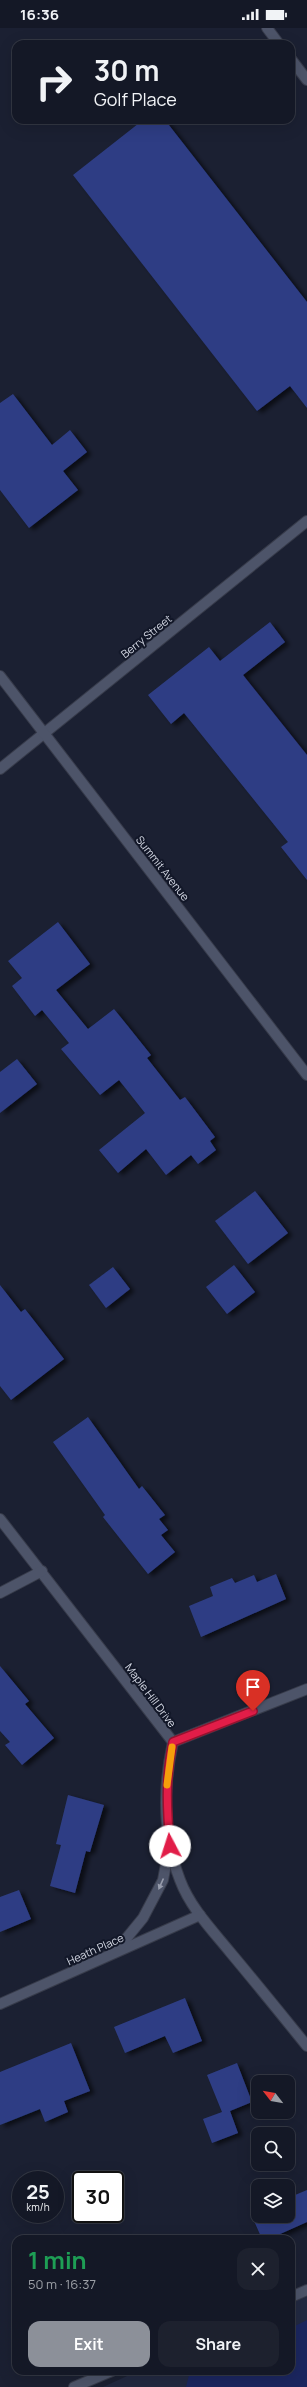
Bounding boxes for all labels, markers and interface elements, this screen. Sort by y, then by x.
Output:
text: 16:36 [20,4,59,25]
text: 30 m [94,51,159,89]
icon: right [28,56,80,108]
text: Golf Place [94,87,177,111]
street label: Berry Street [117,611,175,661]
street label: Summit Avenue [133,832,194,904]
street label: Maple Hill Drive [122,1660,180,1730]
pin [236,1670,270,1711]
icon: arrive [242,1676,264,1698]
position arrow [149,1825,191,1867]
one-way arrow [157,1878,163,1890]
street label: Heath Place [64,1930,126,1968]
north arrow [251,2075,295,2119]
map controls [251,2075,295,2223]
button: search [251,2127,295,2171]
speed limit sign: 30 [72,2171,124,2223]
text: 25 [26,2178,50,2205]
button: layers [251,2179,295,2223]
text: km/h [26,2200,50,2214]
text: 1 min [28,2243,87,2276]
button: close [237,2248,279,2290]
text: 50 m · 16:37 [28,2275,96,2293]
button: Exit [28,2321,150,2367]
button: Share [158,2321,279,2367]

